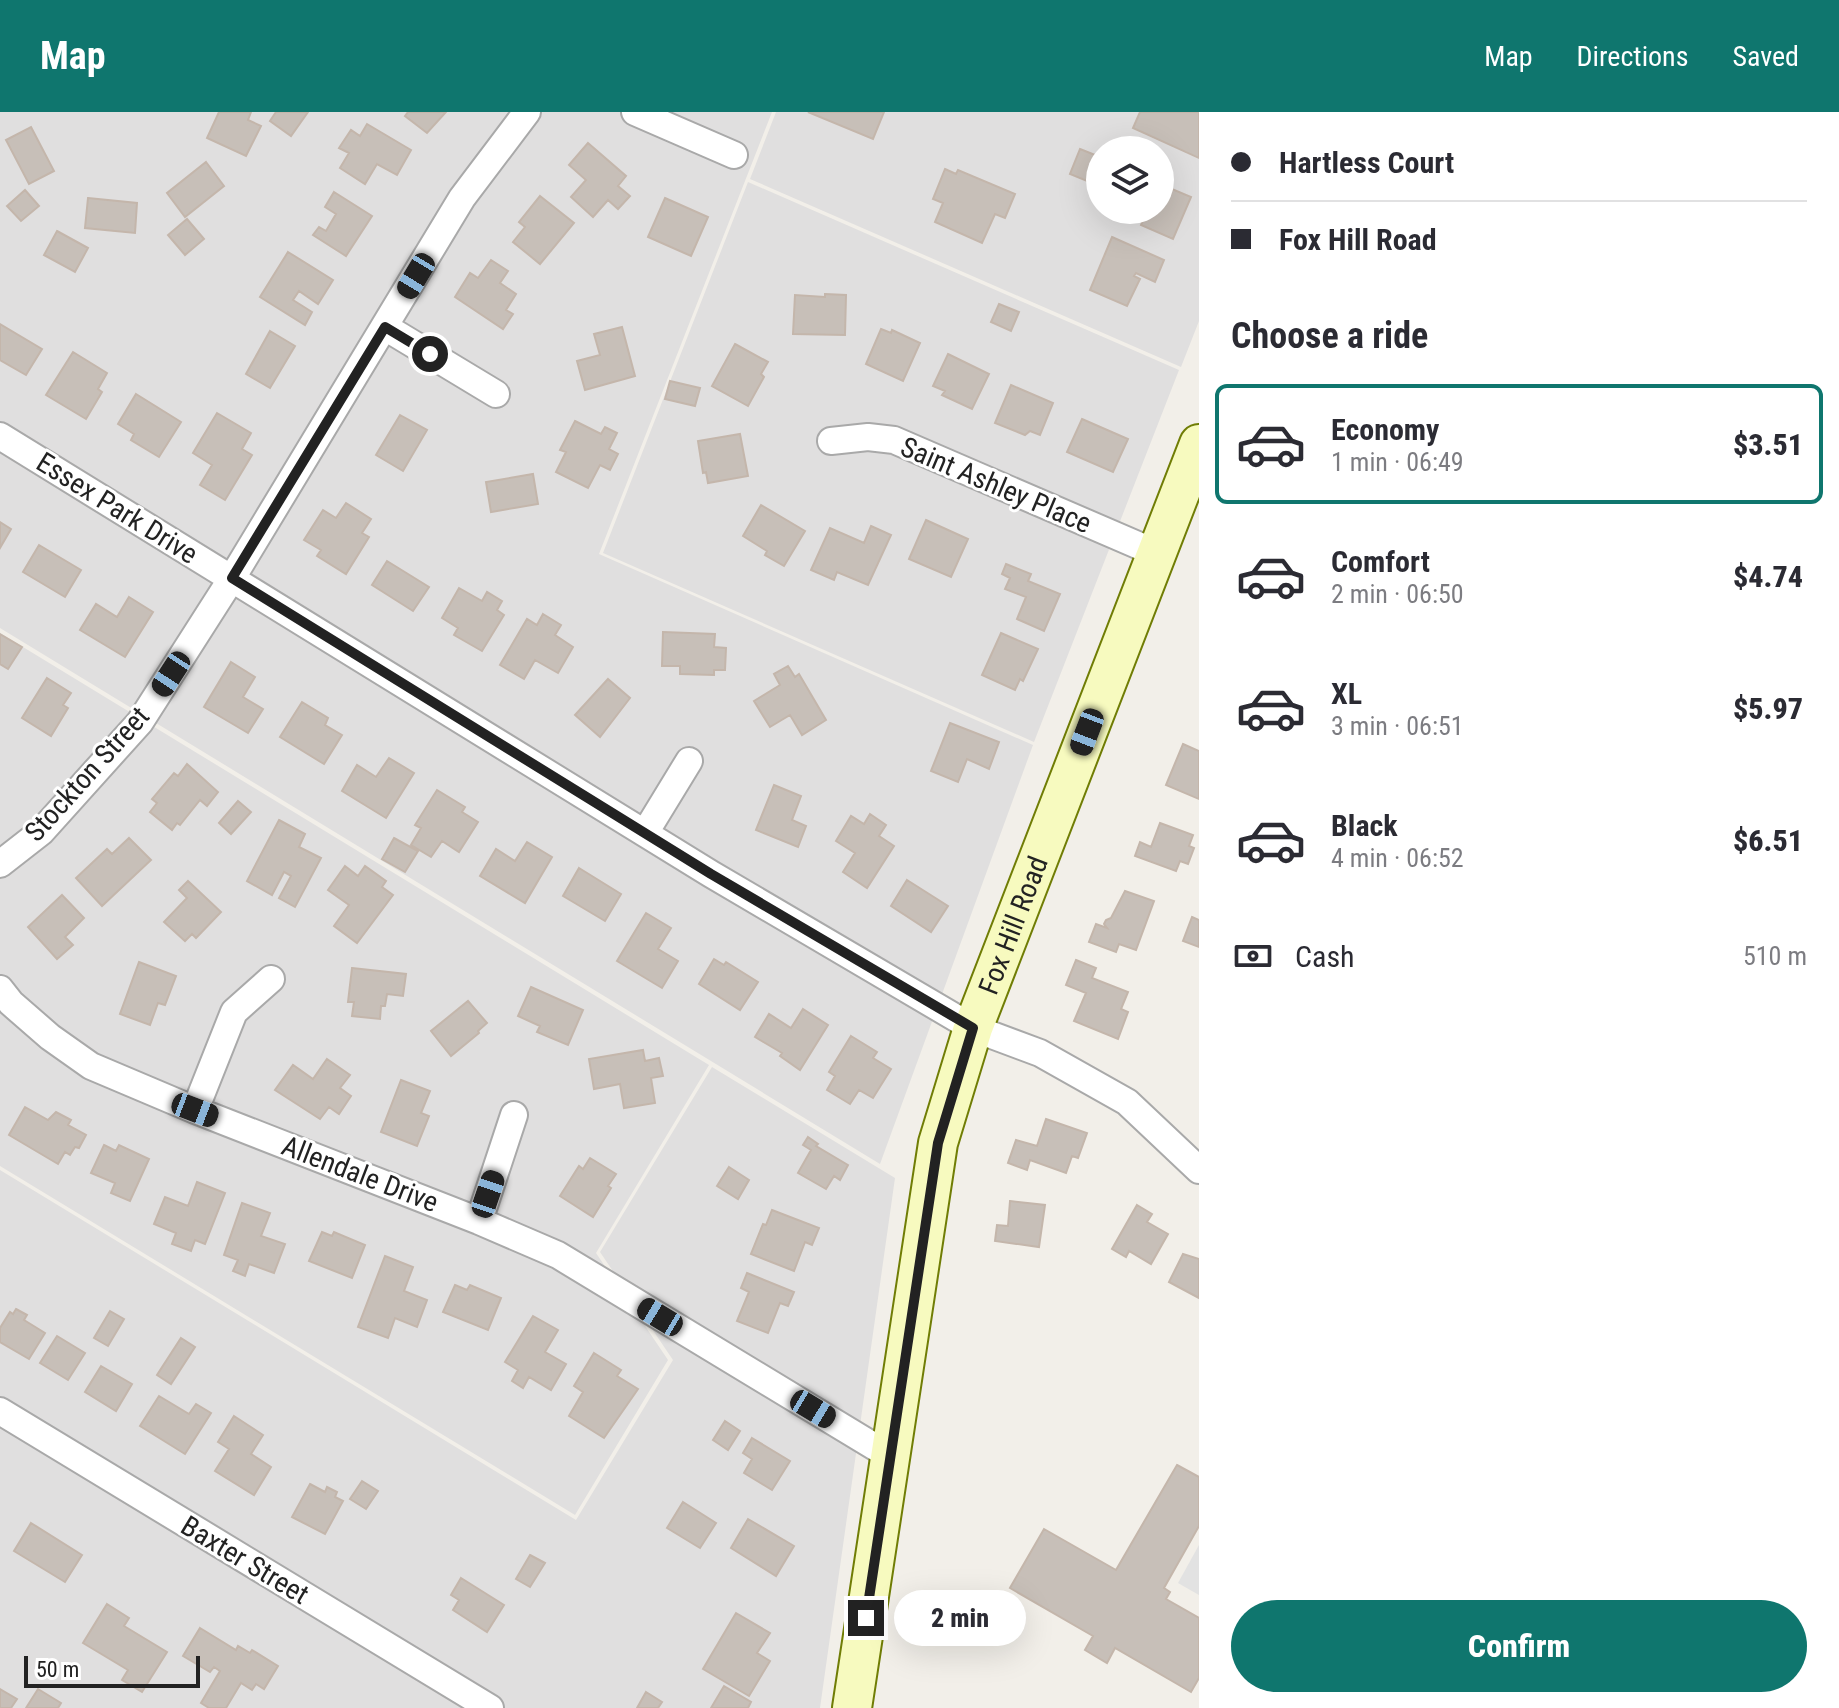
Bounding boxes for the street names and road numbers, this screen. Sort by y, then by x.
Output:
street label: Saint Ashley Place [896,430,1096,540]
street label: Essex Park Drive [30,445,204,571]
street label: Stockton Street [18,700,156,848]
street label: Fox Hill Road [971,852,1054,999]
street label: Allendale Drive [277,1129,443,1219]
street label: Baxter Street [175,1509,315,1611]

